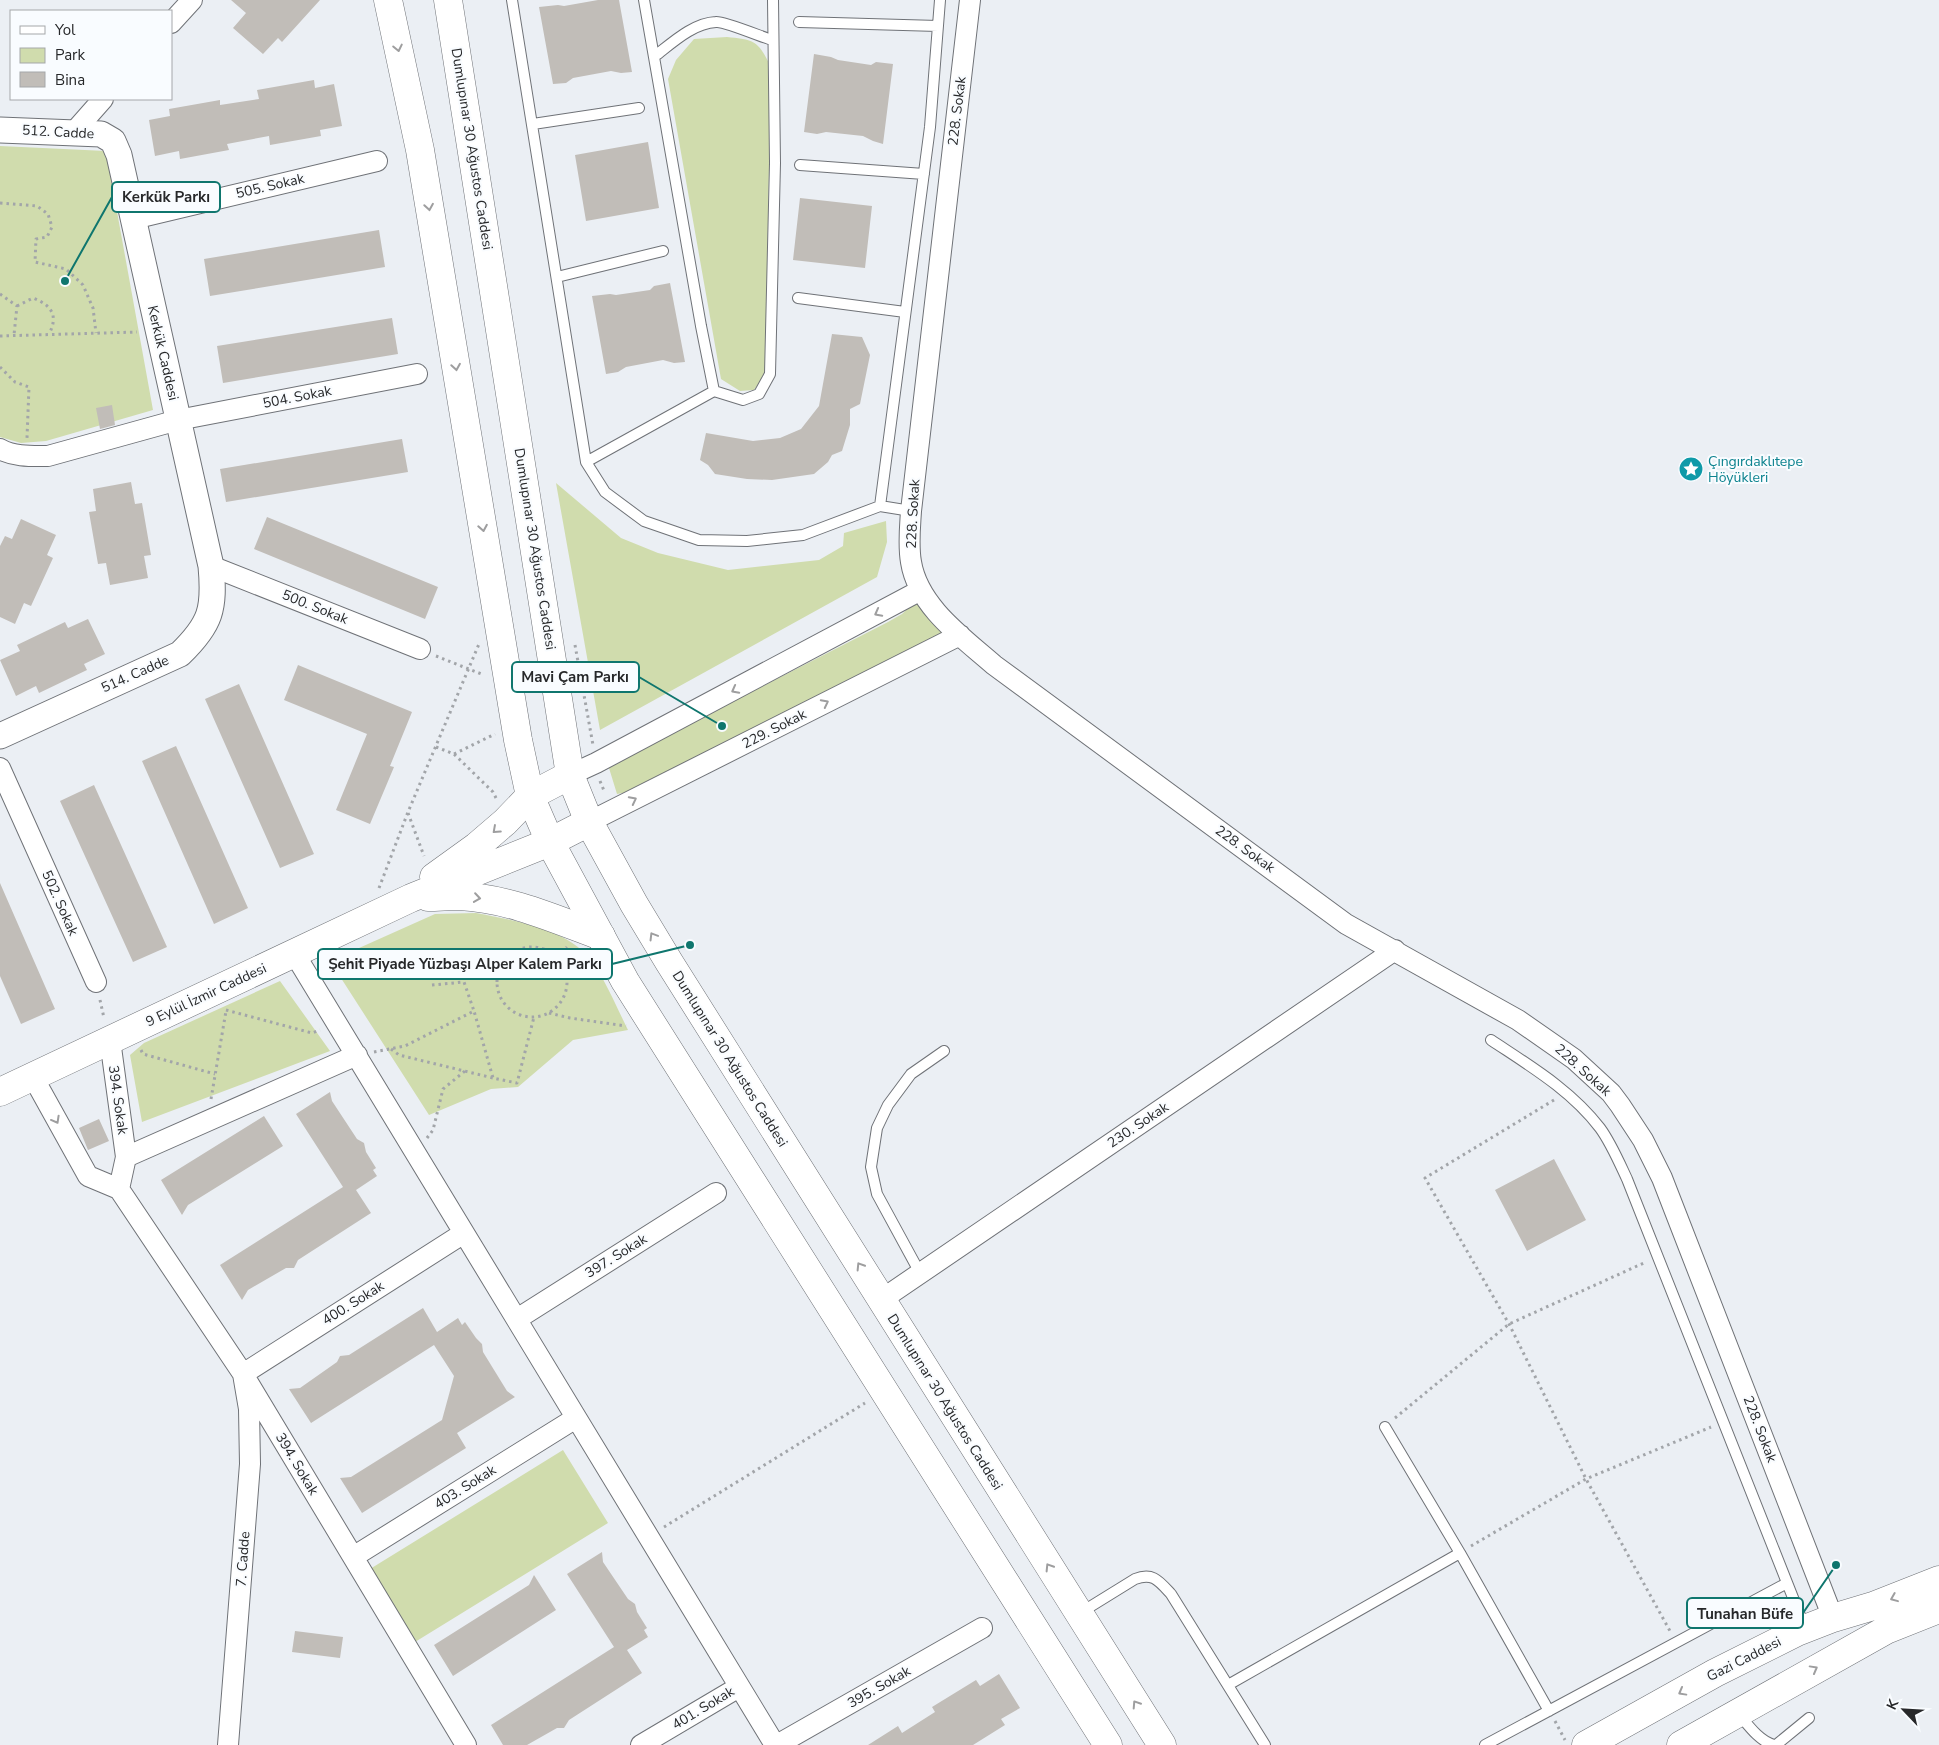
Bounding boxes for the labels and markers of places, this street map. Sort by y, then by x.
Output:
callout: Kerkük Parkı [112,182,220,212]
place label: Çıngırdaklıtepe Höyükleri [1708,452,1803,487]
place icon: Çıngırdaklıtepe Höyükleri [1678,456,1704,482]
callout: Mavi Çam Parkı [512,662,639,692]
callout: Şehit Piyade Yüzbaşı Alper Kalem Parkı [318,949,612,979]
callout: Tunahan Büfe [1687,1598,1803,1628]

